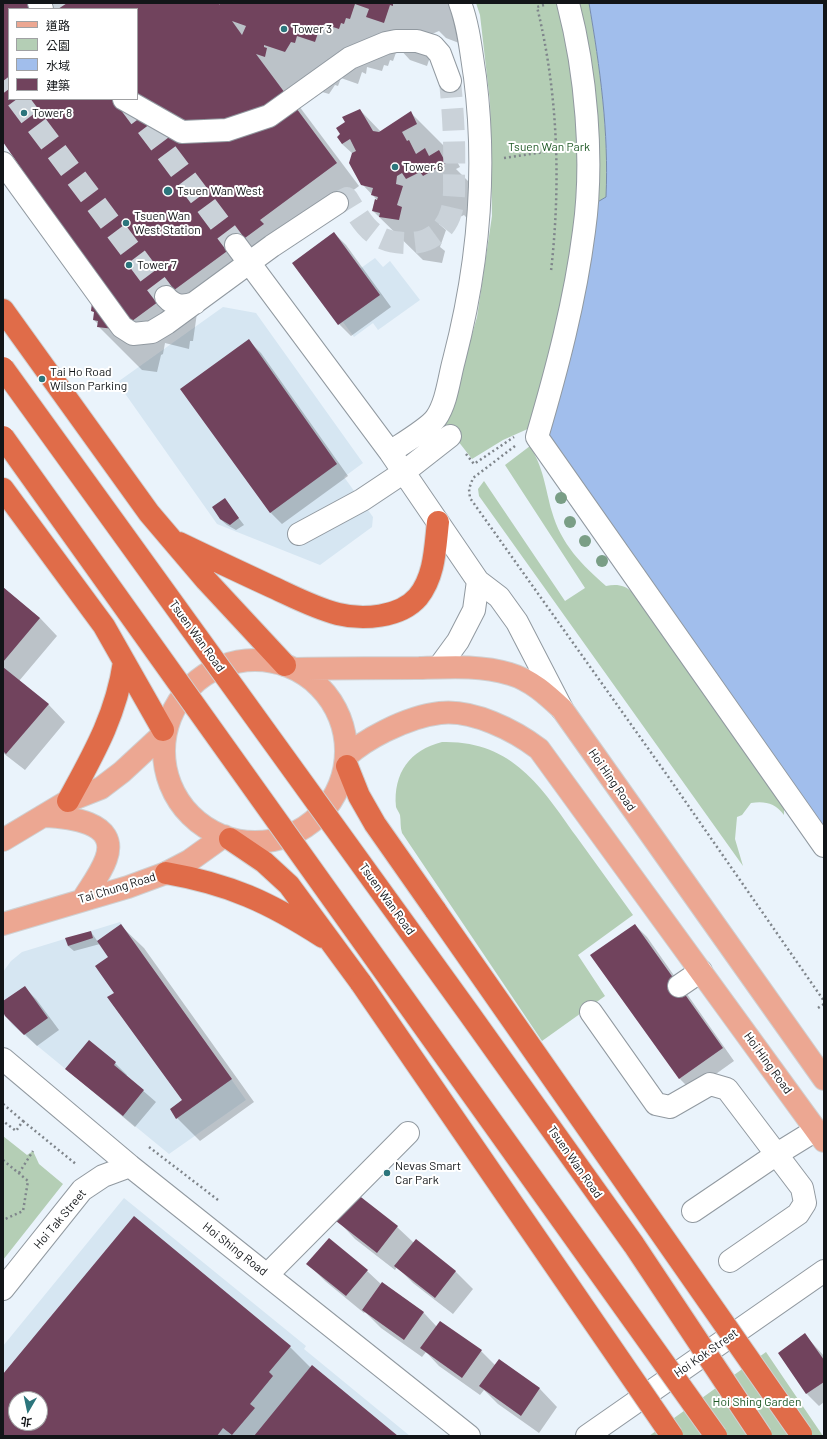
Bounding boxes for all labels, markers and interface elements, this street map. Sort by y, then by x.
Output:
legend [8,8,138,100]
text: 道路 [46,18,70,32]
place label: Tower 3 [292,22,332,36]
marker: Tower 3 [279,24,289,34]
text: 公園 [46,38,70,52]
text: 水域 [46,58,70,72]
text: 建築 [46,78,70,92]
place label: Tower 8 [32,106,72,120]
marker: Tower 8 [19,108,29,118]
park label: Tsuen Wan Park [508,140,590,154]
place label: Tower 6 [403,160,443,174]
marker: Tower 6 [390,162,400,172]
place label: Tsuen Wan West [177,184,262,198]
marker: Tsuen Wan West [162,185,174,197]
place label: Tsuen Wan West Station [134,209,201,237]
marker: Tsuen Wan West Station [121,218,131,228]
place label: Tower 7 [137,258,177,272]
marker: Tower 7 [124,260,134,270]
place label: Tai Ho Road Wilson Parking [50,365,127,393]
marker: Tai Ho Road Wilson Parking [37,374,47,384]
street label: Tsuen Wan Road [166,597,228,675]
street label: Hoi Hing Road [585,746,639,814]
street label: Tsuen Wan Road [356,860,418,938]
street label: Tai Chung Road [77,869,157,907]
street label: Hoi Hing Road [741,1029,795,1097]
street label: Tsuen Wan Road [545,1123,605,1201]
place label: Nevas Smart Car Park [395,1159,461,1187]
marker: Nevas Smart Car Park [382,1168,392,1178]
street label: Hoi Tak Street [31,1186,89,1252]
street label: Hoi Shing Road [200,1219,270,1279]
street label: Hoi Kok Street [671,1326,741,1380]
north arrow [8,1391,48,1431]
park label: Hoi Shing Garden [713,1395,801,1409]
text: 北 [20,1415,33,1430]

